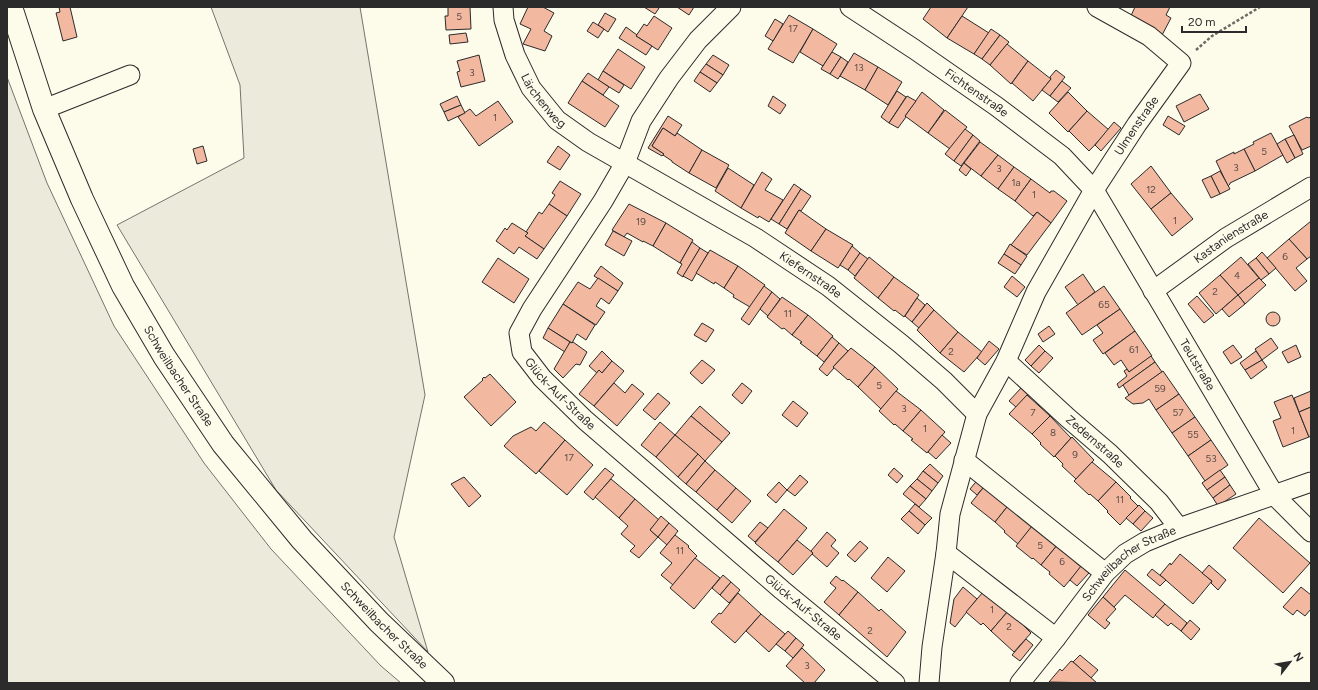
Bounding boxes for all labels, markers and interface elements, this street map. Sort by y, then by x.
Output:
scale bar [1182,8,1246,34]
house number: 5 [456,10,462,23]
text: 20 m [1188,15,1216,29]
house number: 17 [788,22,798,35]
house number: 13 [854,61,864,74]
house number: 3 [469,66,475,79]
street label: Fichtenstraße [942,66,1011,120]
street label: Lärchenweg [518,71,569,131]
street label: Ulmenstraße [1112,93,1162,158]
house number: 1 [493,111,497,124]
house number: 5 [1261,145,1267,158]
house number: 3 [1233,161,1239,174]
house number: 3 [996,162,1002,175]
house number: 1a [1011,176,1021,189]
house number: 12 [1146,183,1156,196]
house number: 1 [1032,188,1036,201]
street label: Kastanienstraße [1191,207,1271,266]
house number: 1 [1173,214,1177,227]
house number: 19 [636,215,646,228]
street label: Kiefernstraße [777,249,845,301]
house number: 6 [1282,250,1288,263]
house number: 4 [1234,269,1240,282]
house number: 2 [1212,285,1218,298]
house number: 65 [1098,298,1110,311]
house number: 11 [784,307,792,320]
street label: Schweilbacher Straße [141,323,216,430]
street label: Teutstraße [1177,337,1218,393]
house number: 61 [1129,343,1139,356]
house number: 2 [948,345,954,358]
street label: Glück-Auf-Straße [522,355,599,433]
house number: 5 [876,379,882,392]
house number: 59 [1154,382,1166,395]
house number: 3 [901,402,907,415]
house number: 7 [1030,406,1036,419]
house number: 57 [1172,406,1184,419]
street label: Zedernstraße [1063,412,1127,471]
house number: 1 [923,422,927,435]
house number: 1 [1291,424,1295,437]
house number: 8 [1050,426,1056,439]
house number: 55 [1187,428,1199,441]
house number: 9 [1072,448,1078,461]
house number: 17 [564,451,574,464]
house number: 53 [1205,452,1217,465]
house number: 11 [1116,493,1124,506]
street label: Schweilbacher Straße [1079,523,1178,604]
house number: 5 [1037,539,1043,552]
house number: 11 [676,544,684,557]
house number: 6 [1059,555,1065,568]
street label: Glück-Auf-Straße [762,571,845,643]
street label: Schweilbacher Straße [338,579,431,672]
house number: 1 [990,603,994,616]
house number: 2 [1006,620,1012,633]
house number: 2 [867,624,873,637]
north arrow [1270,642,1310,682]
text: N [1290,650,1306,664]
house number: 3 [804,659,810,672]

